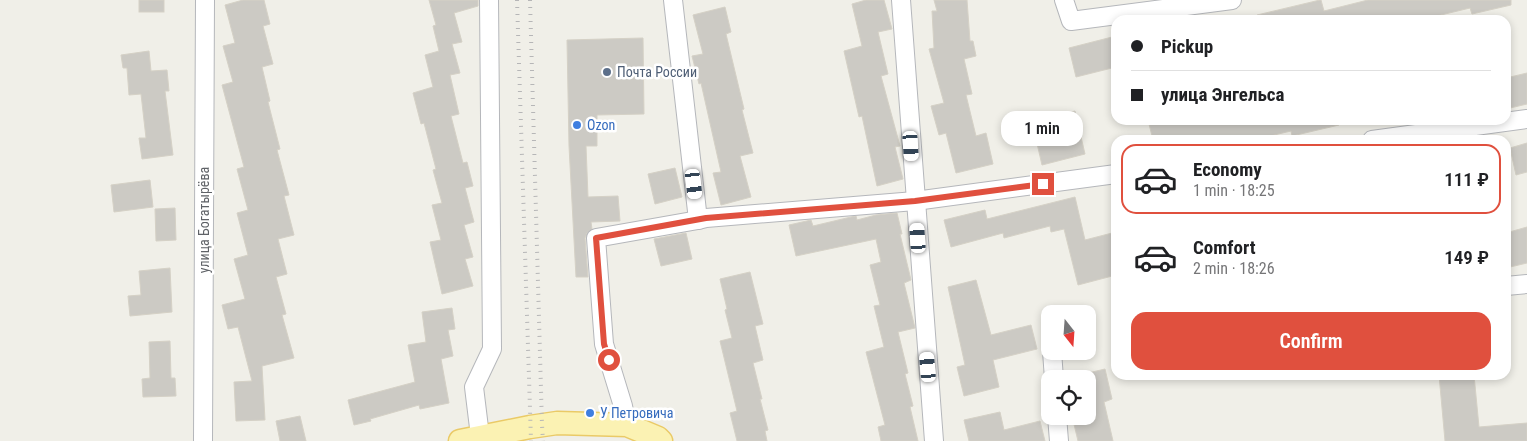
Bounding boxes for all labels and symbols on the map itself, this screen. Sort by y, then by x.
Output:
place label: Почта России [617,64,697,80]
marker: Почта России [601,66,613,78]
callout: 1 min [1002,111,1084,146]
place label: Ozon [587,117,615,133]
marker: Ozon [571,119,583,131]
car [902,131,919,161]
street label: улица Богатырёва [196,167,212,273]
car [684,168,703,200]
route end [1032,173,1054,195]
car [909,223,926,253]
north arrow [1041,305,1096,360]
route start [598,349,620,371]
car [919,351,936,383]
place label: У Петровича [600,405,674,421]
marker: У Петровича [584,407,596,419]

